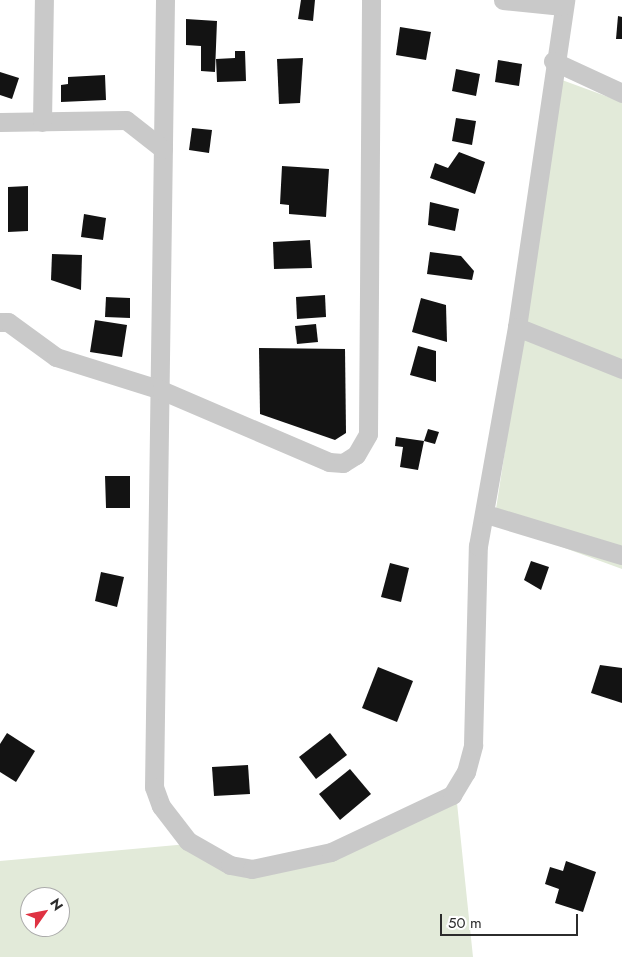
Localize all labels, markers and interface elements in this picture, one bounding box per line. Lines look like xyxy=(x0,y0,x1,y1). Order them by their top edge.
north arrow xyxy=(20,887,70,937)
text: N xyxy=(45,894,68,914)
scale bar xyxy=(442,904,580,936)
text: 50 m xyxy=(448,912,482,934)

